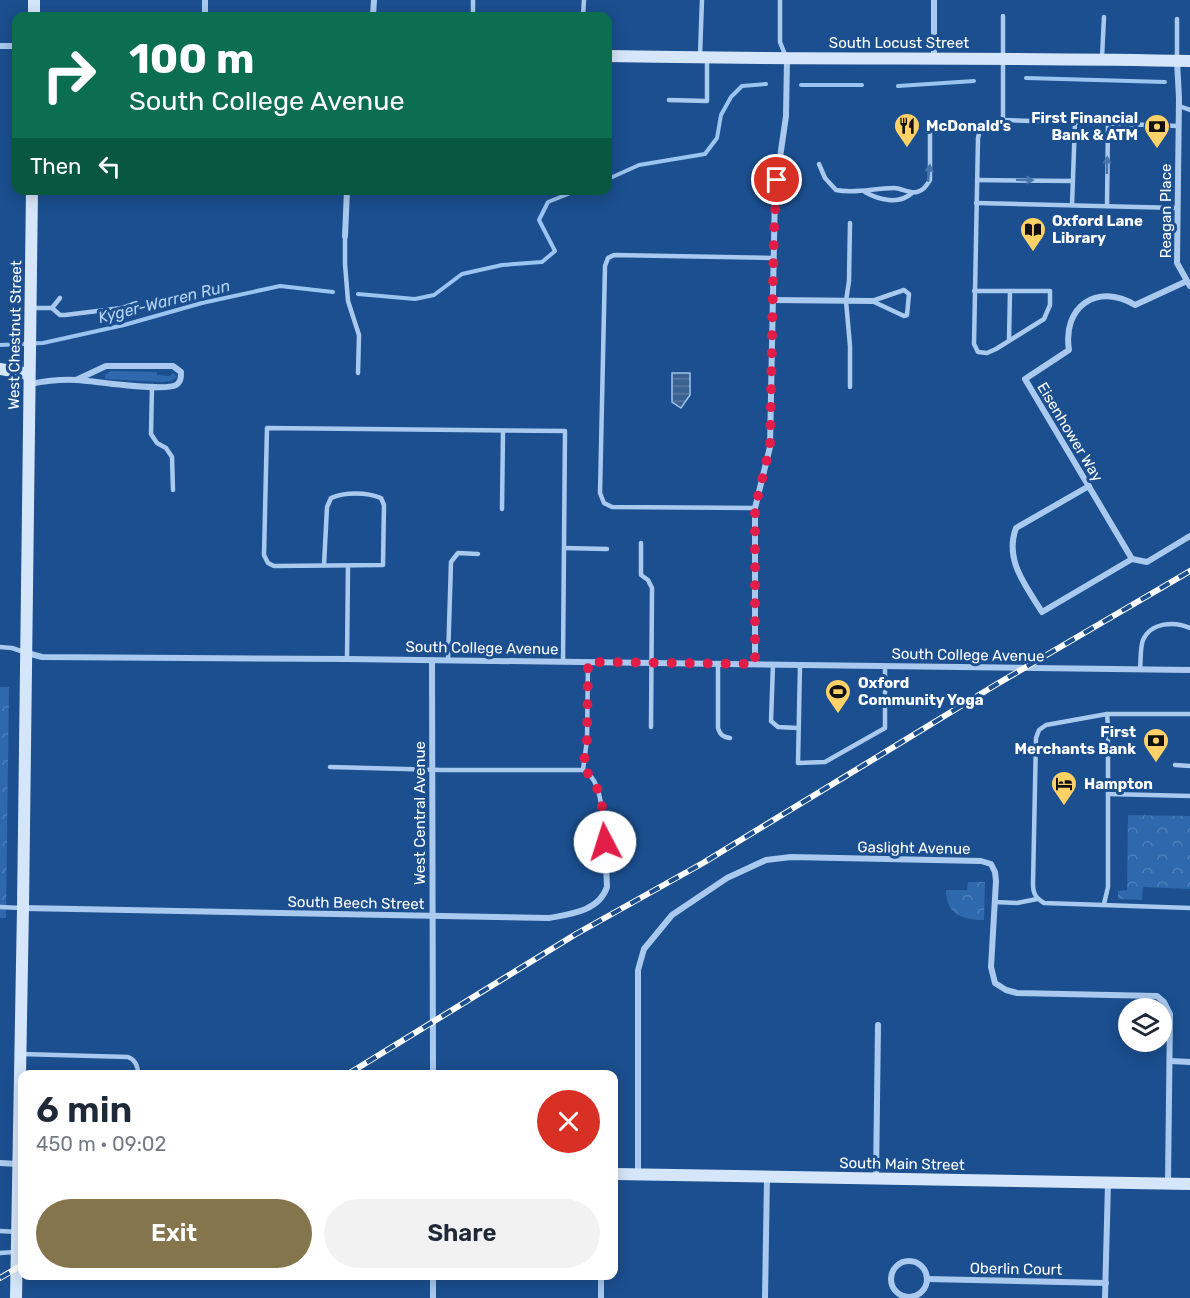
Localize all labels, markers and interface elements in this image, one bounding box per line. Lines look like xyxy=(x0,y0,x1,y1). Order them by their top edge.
text: 100 m xyxy=(129,34,254,84)
street label: South Locust Street xyxy=(829,34,969,52)
icon: right xyxy=(30,36,108,114)
text: South College Avenue xyxy=(129,85,405,117)
place label: First Financial Bank & ATM xyxy=(1031,109,1138,144)
restaurant icon: McDonald's xyxy=(892,111,922,149)
bank icon: First Financial Bank & ATM xyxy=(1142,112,1172,150)
place label: McDonald's xyxy=(926,117,1011,135)
icon: left xyxy=(93,150,126,183)
text: Then xyxy=(30,153,81,180)
pin xyxy=(751,154,802,205)
one-way arrow xyxy=(1102,155,1112,174)
icon: arrive xyxy=(760,163,793,196)
one-way arrow xyxy=(924,163,934,182)
street label: Reagan Place xyxy=(1157,164,1175,258)
one-way arrow xyxy=(1015,175,1034,185)
place label: Oxford Lane Library xyxy=(1052,212,1143,247)
library icon: Oxford Lane Library xyxy=(1018,215,1048,253)
street label: West Chestnut Street xyxy=(5,260,25,410)
water label: Kyger-Warren Run xyxy=(96,276,232,327)
street label: Eisenhower Way xyxy=(1033,379,1107,485)
street label: South College Avenue xyxy=(405,638,559,658)
street label: South College Avenue xyxy=(891,645,1045,665)
place label: Oxford Community Yoga xyxy=(858,674,984,709)
sports icon: Oxford Community Yoga xyxy=(823,677,853,715)
place label: First Merchants Bank xyxy=(1015,723,1136,758)
bank icon: First Merchants Bank xyxy=(1141,726,1171,764)
street label: West Central Avenue xyxy=(411,741,429,885)
hotel icon: Hampton xyxy=(1049,769,1079,807)
place label: Hampton xyxy=(1084,775,1153,793)
position arrow xyxy=(573,810,637,874)
street label: Gaslight Avenue xyxy=(857,838,971,858)
street label: South Beech Street xyxy=(287,893,425,913)
map controls xyxy=(1118,998,1172,1052)
button: layers xyxy=(1118,998,1172,1052)
text: 6 min xyxy=(36,1088,132,1131)
button: close xyxy=(537,1090,600,1153)
text: 450 m · 09:02 xyxy=(36,1132,166,1156)
street label: South Main Street xyxy=(839,1154,965,1174)
button: Exit xyxy=(36,1199,312,1268)
button: Share xyxy=(324,1199,600,1268)
street label: Oberlin Court xyxy=(970,1259,1062,1279)

